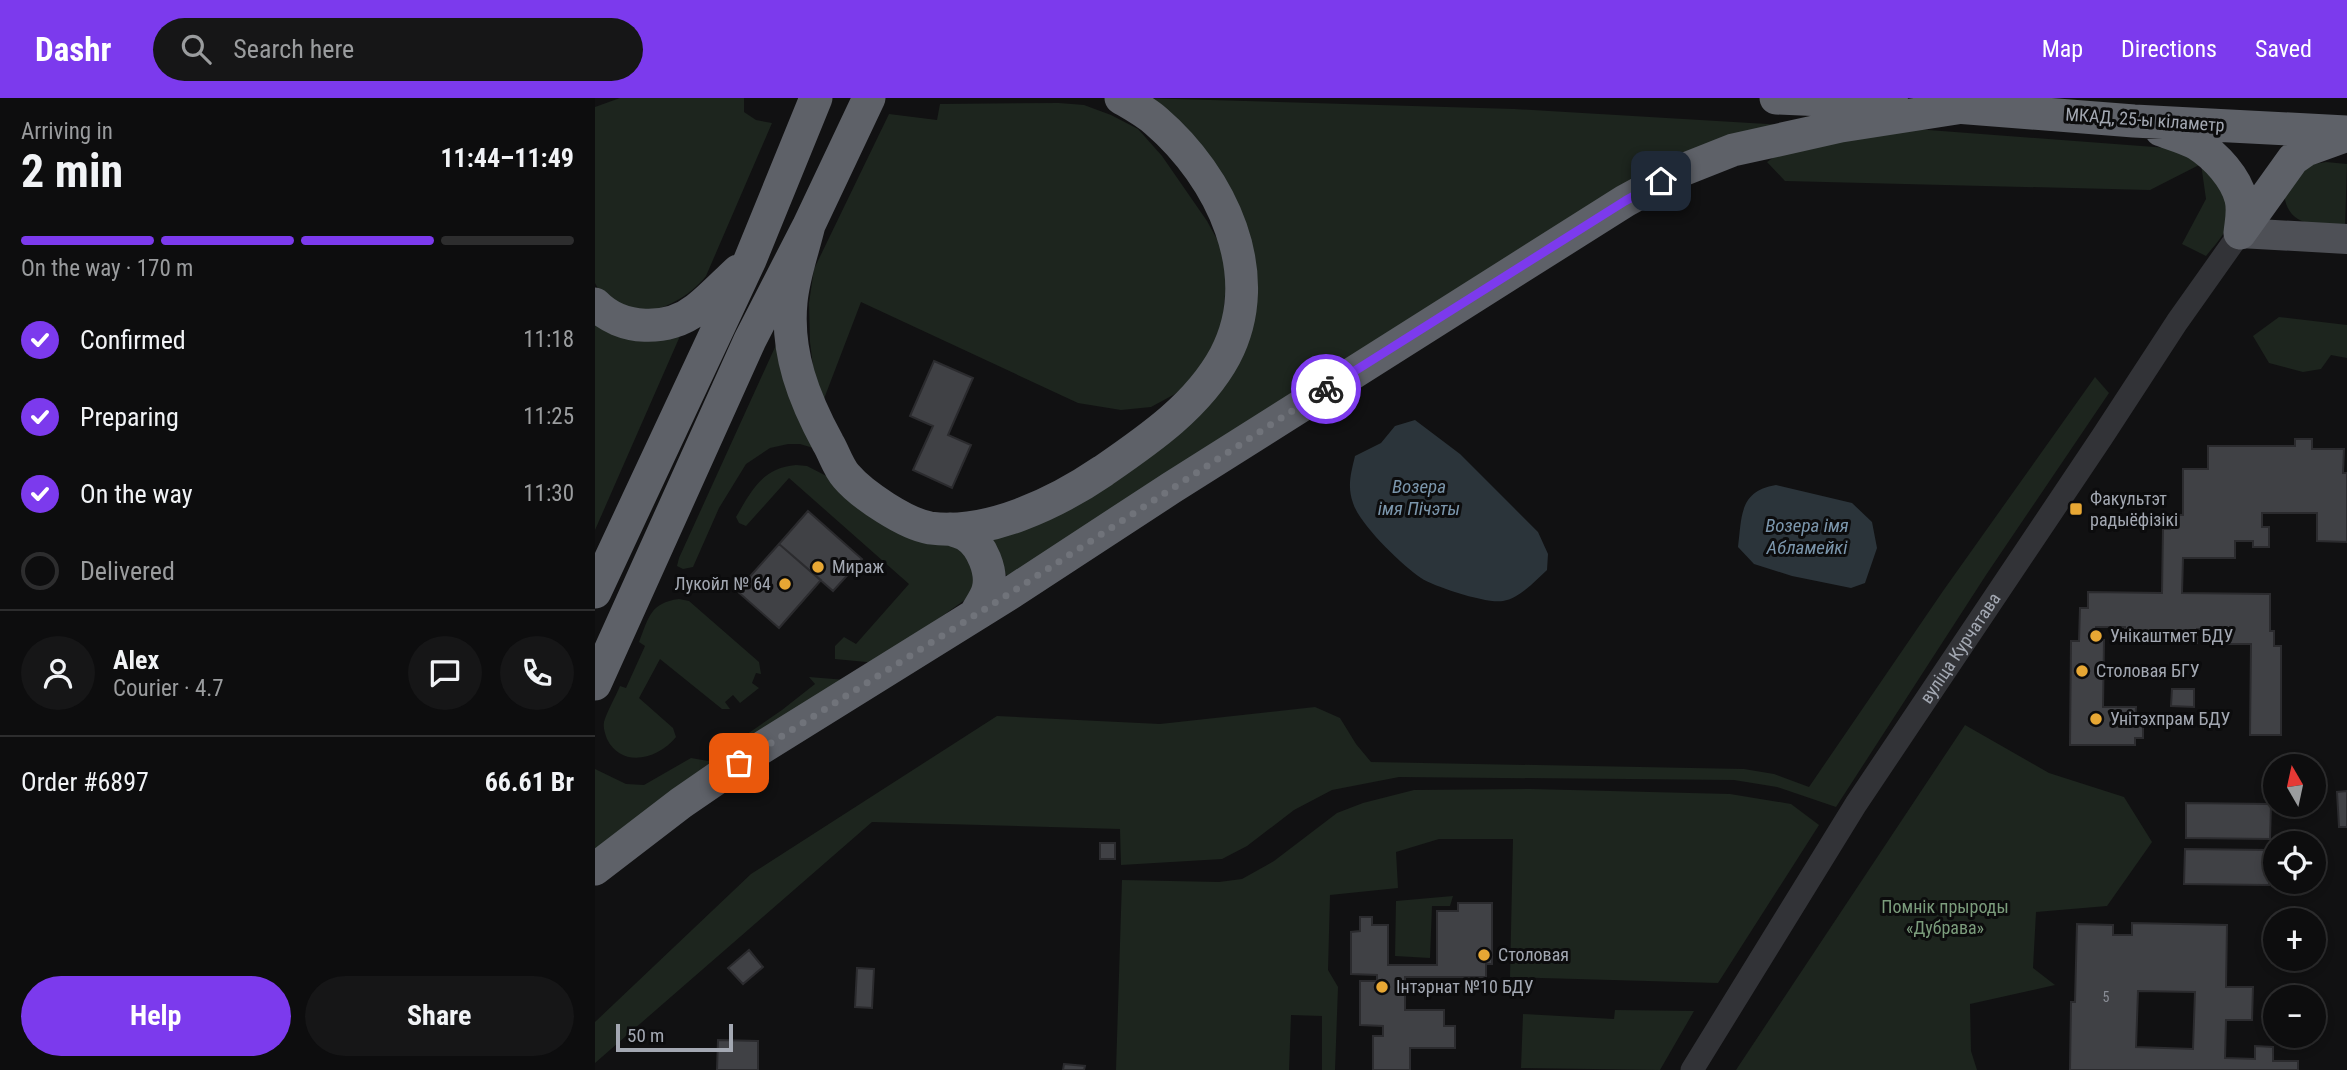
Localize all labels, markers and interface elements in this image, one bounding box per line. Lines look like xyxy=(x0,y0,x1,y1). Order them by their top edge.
search box xyxy=(153,18,643,81)
text: Dashr xyxy=(35,30,111,69)
icon: search xyxy=(177,30,215,68)
text: Search here xyxy=(233,34,354,64)
text: Map xyxy=(2042,35,2083,63)
text: Directions xyxy=(2121,35,2217,63)
text: Saved xyxy=(2255,35,2312,63)
street label: МКАД, 25-ы кіламетр xyxy=(2065,103,2225,136)
text: Arriving in xyxy=(21,118,113,145)
text: 11:44–11:49 xyxy=(440,143,574,173)
text: 2 min xyxy=(21,144,123,198)
pin xyxy=(1631,151,1691,211)
icon: home xyxy=(1642,162,1680,200)
text: On the way · 170 m xyxy=(21,255,193,282)
icon: check xyxy=(21,321,59,359)
text: Confirmed xyxy=(80,325,186,355)
text: 11:18 xyxy=(523,326,574,353)
courier xyxy=(1291,354,1361,424)
icon: bike xyxy=(1307,370,1345,408)
icon: check xyxy=(21,398,59,436)
text: Preparing xyxy=(80,402,179,432)
text: 11:25 xyxy=(523,403,574,430)
icon: check xyxy=(21,475,59,513)
water label: Возера імя Пічэты xyxy=(1378,475,1460,520)
text: On the way xyxy=(80,479,193,509)
text: 11:30 xyxy=(523,480,574,507)
place label: Факультэт радыёфізікі xyxy=(2090,488,2178,530)
marker: Факультэт радыёфізікі xyxy=(2068,501,2084,517)
water label: Возера імя Абламейкі xyxy=(1765,514,1849,559)
text: Delivered xyxy=(80,556,175,586)
place label: Мираж xyxy=(832,556,884,577)
marker: Мираж xyxy=(810,559,826,575)
place label: Лукойл № 64 xyxy=(675,573,771,594)
marker: Лукойл № 64 xyxy=(777,576,793,592)
street label: вуліца Курчатава xyxy=(1915,589,2005,707)
place label: Унікаштмет БДУ xyxy=(2110,625,2233,646)
marker: Унікаштмет БДУ xyxy=(2088,628,2104,644)
button: person xyxy=(21,636,95,710)
button: chat xyxy=(408,636,482,710)
button: phone xyxy=(500,636,574,710)
text: Alex xyxy=(113,645,159,675)
place label: Столовая БГУ xyxy=(2096,660,2200,681)
marker: Столовая БГУ xyxy=(2074,663,2090,679)
text: Courier · 4.7 xyxy=(113,675,224,702)
place label: Унітэхпрам БДУ xyxy=(2110,708,2230,729)
marker: Унітэхпрам БДУ xyxy=(2088,711,2104,727)
pin xyxy=(709,733,769,793)
icon: bag xyxy=(720,744,758,782)
north arrow xyxy=(2263,754,2326,817)
map controls xyxy=(2263,754,2326,1048)
text: Order #6897 xyxy=(21,767,149,797)
text: 66.61 Br xyxy=(485,767,574,797)
button: locate xyxy=(2263,831,2326,894)
park label: Помнік прыроды «Дубрава» xyxy=(1881,896,2009,938)
button: + xyxy=(2263,908,2326,971)
place label: Столовая xyxy=(1498,944,1569,965)
marker: Столовая xyxy=(1476,947,1492,963)
button: Help xyxy=(21,976,291,1056)
button: Share xyxy=(305,976,574,1056)
place label: Інтэрнат №10 БДУ xyxy=(1396,976,1534,997)
marker: Інтэрнат №10 БДУ xyxy=(1374,979,1390,995)
button: − xyxy=(2263,985,2326,1048)
house number: 5 xyxy=(2103,989,2110,1005)
scale bar xyxy=(616,1021,733,1053)
text: 50 m xyxy=(627,1024,664,1047)

